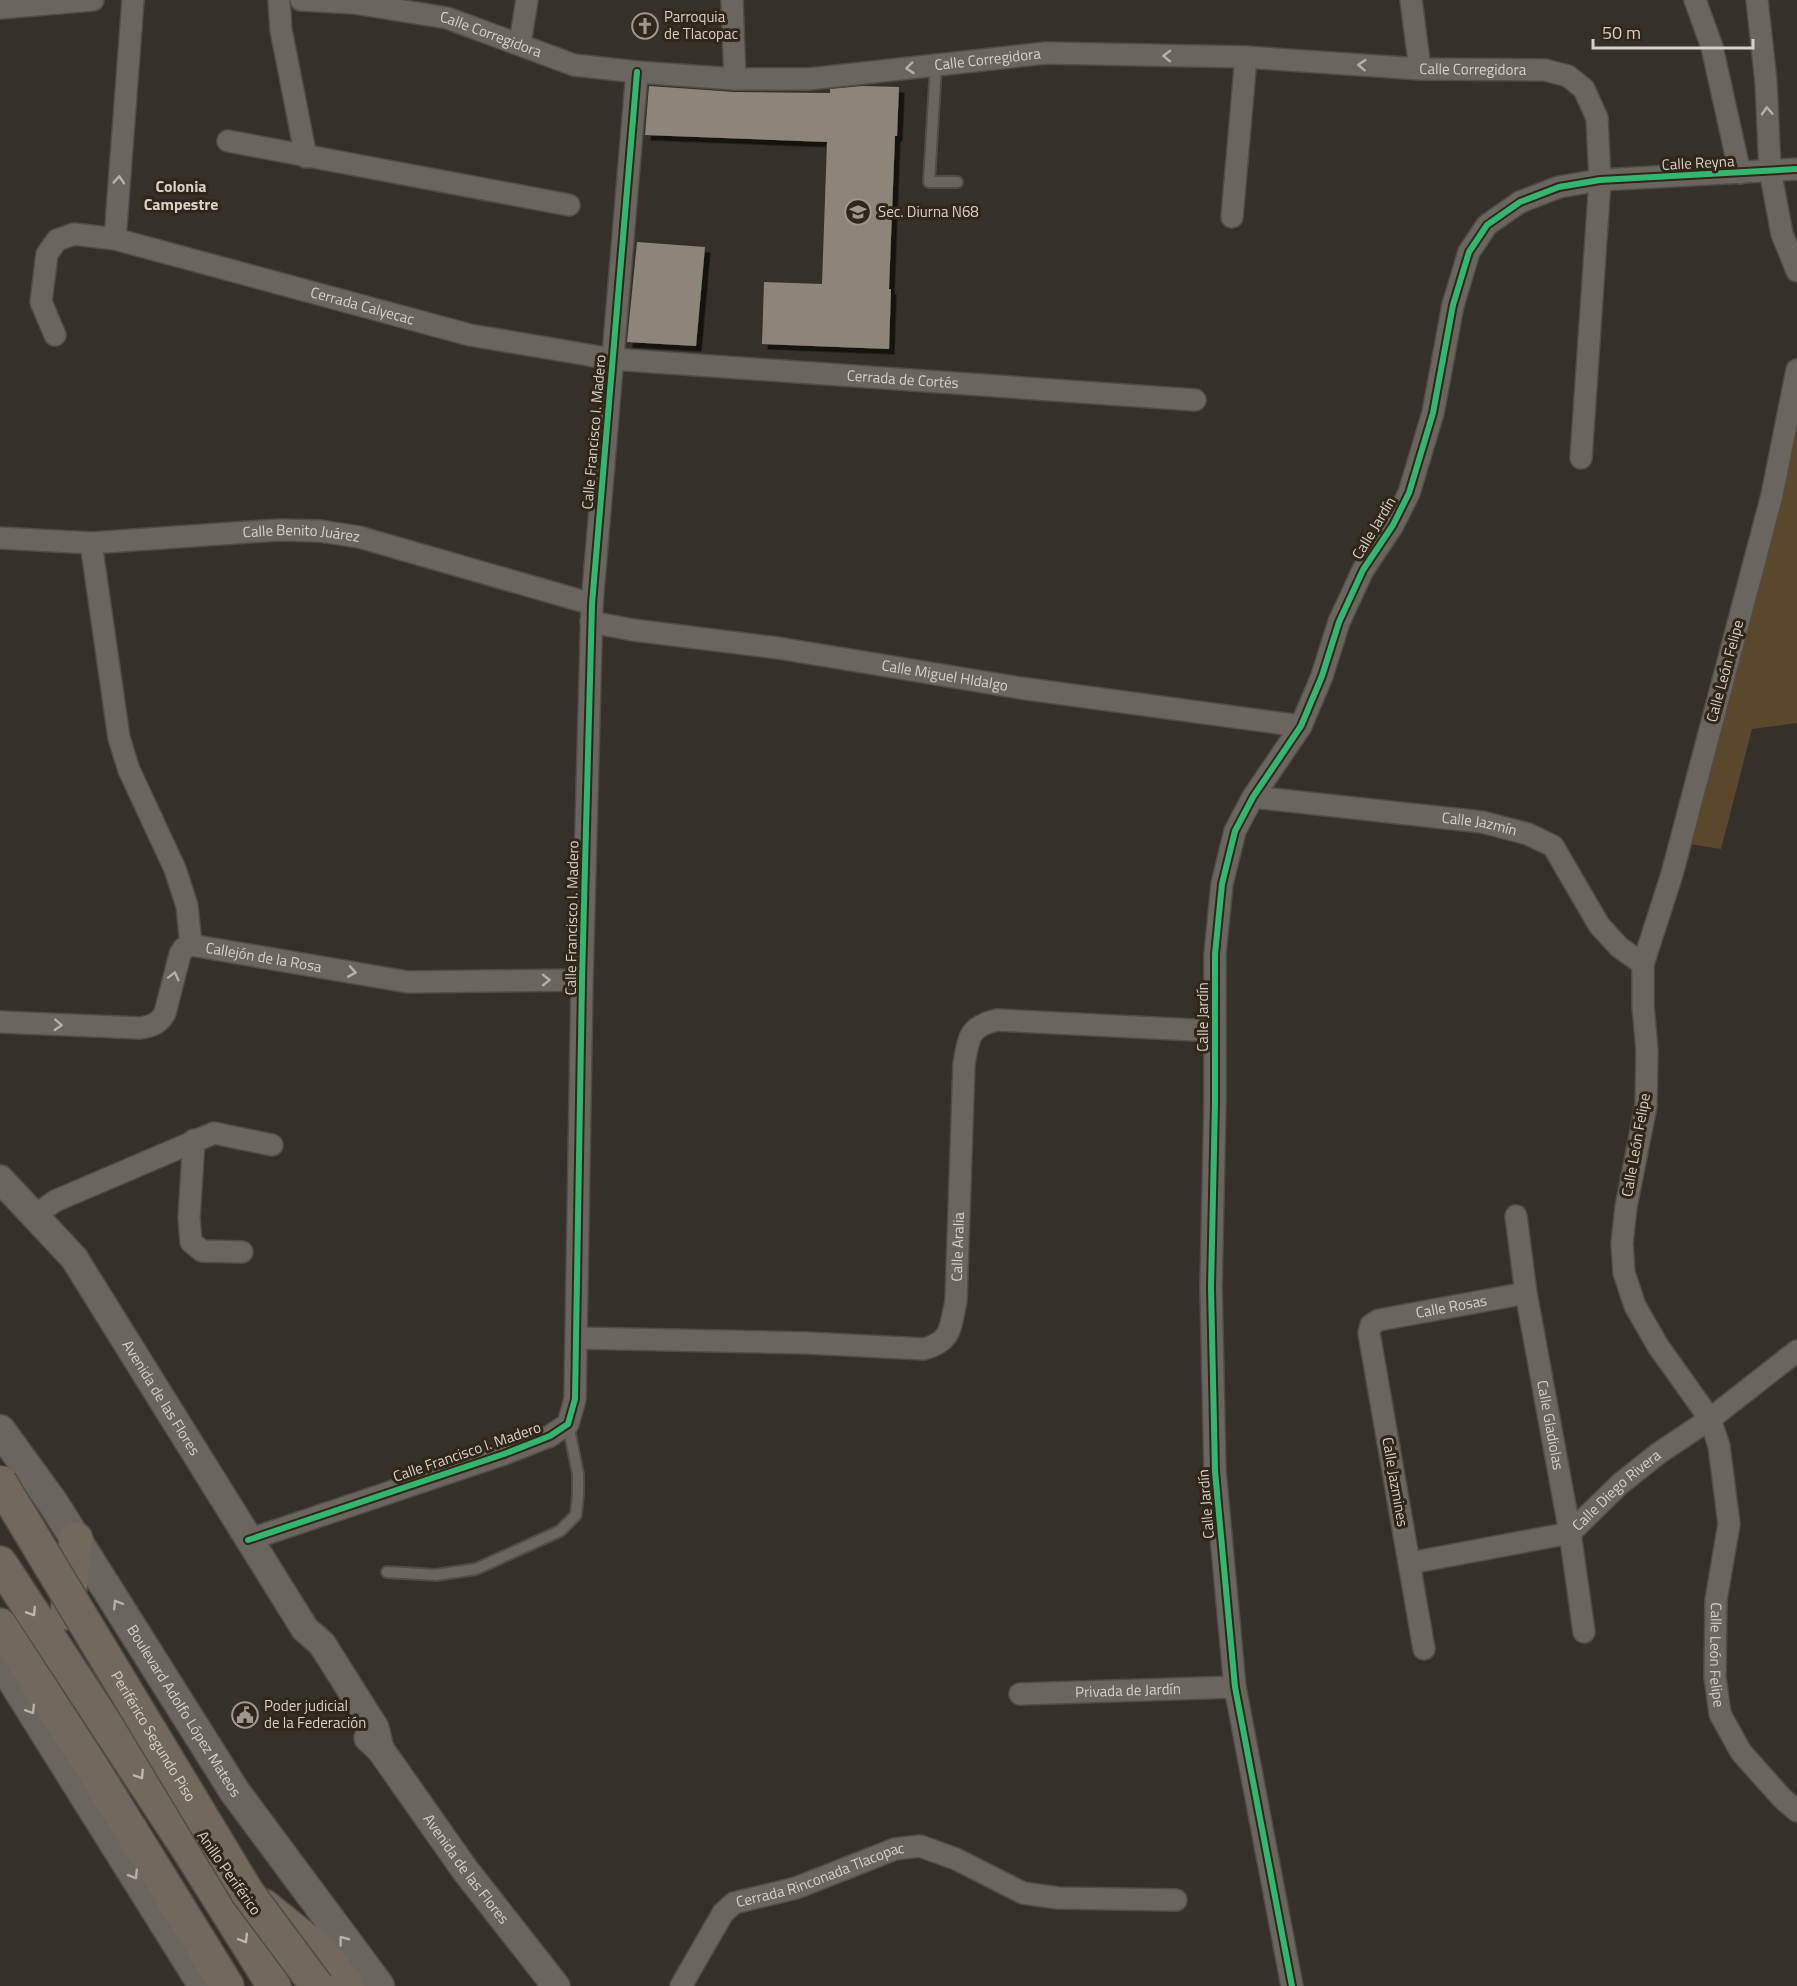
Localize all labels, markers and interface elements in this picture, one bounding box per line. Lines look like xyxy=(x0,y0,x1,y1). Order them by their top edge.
street label: Calle Corregidora xyxy=(439,5,546,63)
place label: Parroquia de Tlacopac xyxy=(664,5,738,45)
church icon: Parroquia de Tlacopac xyxy=(630,11,660,41)
scale bar xyxy=(1593,12,1754,50)
text: 50 m xyxy=(1602,19,1641,46)
street label: Calle Corregidora xyxy=(933,42,1042,76)
one-way arrow xyxy=(1162,49,1171,62)
street label: Calle Corregidora xyxy=(1419,57,1527,81)
one-way arrow xyxy=(1357,59,1366,72)
one-way arrow xyxy=(905,61,914,74)
one-way arrow xyxy=(1761,107,1774,116)
street label: Calle Reyna xyxy=(1661,149,1735,176)
district label: Colonia Campestre xyxy=(144,174,218,216)
one-way arrow xyxy=(112,176,125,185)
school or university icon: Sec. Diurna N68 xyxy=(843,197,873,227)
place label: Sec. Diurna N68 xyxy=(878,200,979,223)
street label: Cerrada Calyecac xyxy=(308,280,417,330)
street label: Calle Francisco I. Madero xyxy=(575,354,612,510)
street label: Cerrada de Cortés xyxy=(846,364,960,394)
street label: Calle Jardín xyxy=(1346,492,1401,563)
street label: Calle Benito Juárez xyxy=(242,518,362,548)
street label: Calle León Felipe xyxy=(1700,617,1749,724)
street label: Calle Miguel HIdalgo xyxy=(880,653,1010,697)
street label: Calle Jazmín xyxy=(1441,806,1520,842)
street label: Calle Francisco I. Madero xyxy=(559,840,584,996)
street label: Callejón de la Rosa xyxy=(204,936,324,978)
one-way arrow xyxy=(348,966,357,978)
one-way arrow xyxy=(167,971,180,981)
one-way arrow xyxy=(542,974,551,986)
street label: Calle Jardín xyxy=(1191,982,1214,1052)
one-way arrow xyxy=(54,1018,63,1031)
street label: Calle León Felipe xyxy=(1615,1091,1656,1199)
street label: Calle Aralia xyxy=(945,1211,970,1282)
street label: Calle Rosas xyxy=(1414,1288,1489,1324)
street label: Avenida de las Flores xyxy=(117,1335,206,1460)
street label: Calle Gladiolas xyxy=(1531,1378,1570,1472)
street label: Calle Francisco I. Madero xyxy=(390,1415,544,1488)
street label: Calle Jazmines xyxy=(1376,1435,1415,1529)
street label: Calle Diego Rivera xyxy=(1566,1443,1666,1536)
street label: Calle Jardín xyxy=(1191,1468,1220,1540)
one-way arrow xyxy=(112,1600,124,1610)
street label: Calle León Felipe xyxy=(1704,1602,1731,1708)
one-way arrow xyxy=(25,1605,36,1616)
street label: Boulevard Adolfo López Mateos xyxy=(121,1620,247,1802)
street label: Periférico Segundo Piso xyxy=(105,1666,202,1806)
street label: Privada de Jardín xyxy=(1075,1677,1181,1703)
place label: Poder judicial de la Federación xyxy=(264,1694,366,1734)
public building icon: Poder judicial de la Federación xyxy=(230,1700,260,1730)
one-way arrow xyxy=(24,1703,35,1714)
one-way arrow xyxy=(132,1769,144,1779)
street label: Avenida de las Flores xyxy=(418,1809,515,1929)
street label: Anillo Periférico xyxy=(192,1826,267,1920)
street label: Cerrada Rinconada Tlacopac xyxy=(734,1836,905,1913)
one-way arrow xyxy=(127,1869,139,1879)
one-way arrow xyxy=(237,1933,249,1943)
one-way arrow xyxy=(339,1935,350,1946)

